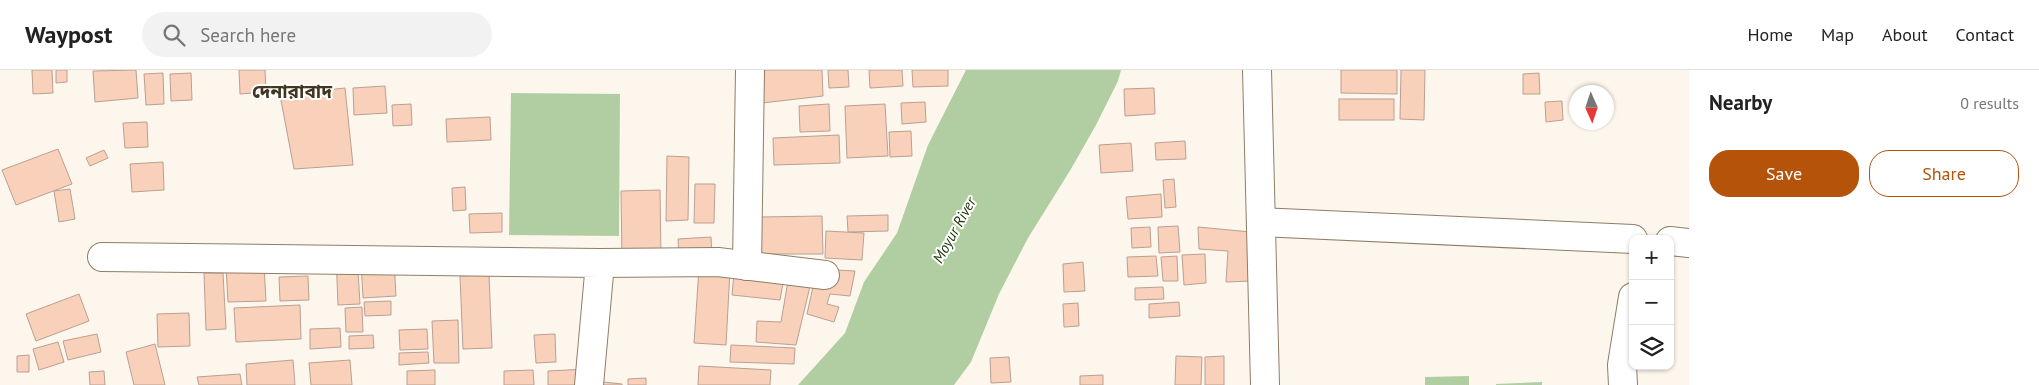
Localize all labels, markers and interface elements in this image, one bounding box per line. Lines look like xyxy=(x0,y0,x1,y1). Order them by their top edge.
search box xyxy=(142,12,492,57)
text: Waypost xyxy=(25,19,112,50)
icon: search xyxy=(160,21,188,49)
text: Search here xyxy=(200,23,296,47)
text: Home xyxy=(1747,23,1793,46)
text: Map xyxy=(1821,23,1854,46)
text: About xyxy=(1882,23,1928,46)
text: Contact xyxy=(1956,23,2014,46)
district label: দেনারাবাদ xyxy=(252,79,332,103)
north arrow xyxy=(1569,85,1614,130)
text: Nearby xyxy=(1709,89,1772,116)
text: 0 results xyxy=(1960,93,2019,113)
button: Save xyxy=(1709,150,1859,197)
button: Share xyxy=(1869,150,2019,197)
water label: Moyur River xyxy=(928,193,980,266)
map controls xyxy=(1629,235,1674,370)
button: + xyxy=(1629,235,1674,280)
button: − xyxy=(1629,280,1674,325)
button: layers xyxy=(1629,325,1674,370)

